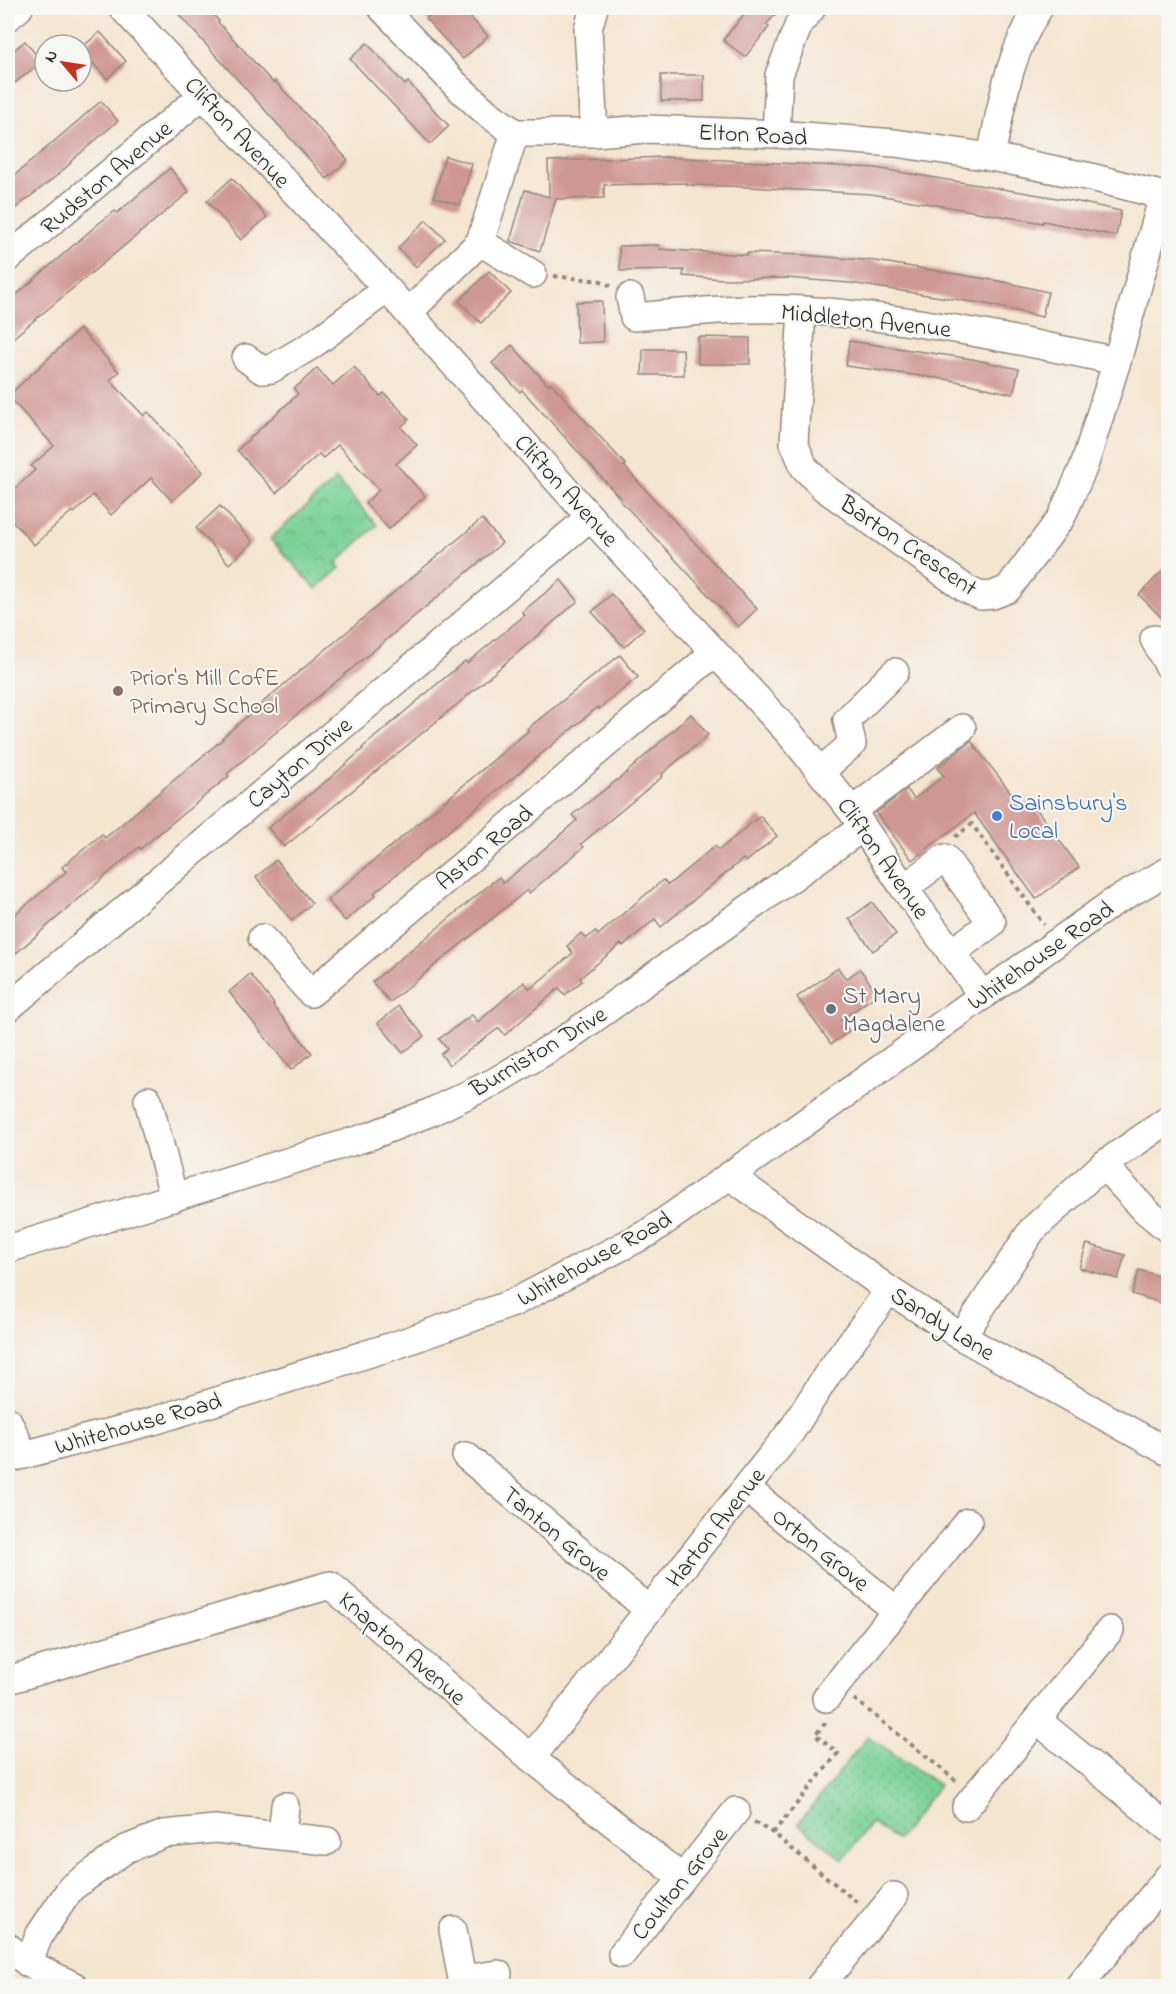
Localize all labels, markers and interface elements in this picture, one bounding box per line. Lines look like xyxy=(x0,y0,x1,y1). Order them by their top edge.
north arrow xyxy=(33,33,93,93)
text: N xyxy=(39,46,65,67)
street label: Clifton Avenue xyxy=(175,70,298,198)
street label: Rudston Avenue xyxy=(34,113,181,245)
street label: Elton Road xyxy=(697,116,809,157)
street label: Middleton Avenue xyxy=(779,296,953,349)
street label: Clifton Avenue xyxy=(505,427,626,556)
street label: Barton Crescent xyxy=(831,487,984,606)
place label: Prior's Mill CofE Primary School xyxy=(130,662,279,726)
marker: Prior's Mill CofE Primary School xyxy=(111,684,125,698)
street label: Cayton Drive xyxy=(240,709,362,819)
place label: Sainsbury's Local xyxy=(1009,787,1128,850)
street label: Clifton Avenue xyxy=(827,791,937,928)
street label: Aston Road xyxy=(429,797,542,900)
marker: Sainsbury's Local xyxy=(990,809,1004,823)
street label: Whitehouse Road xyxy=(961,893,1122,1021)
place label: St Mary Magdalene xyxy=(843,980,945,1043)
street label: Burniston Drive xyxy=(463,998,615,1108)
marker: St Mary Magdalene xyxy=(824,1002,838,1016)
street label: Whitehouse Road xyxy=(512,1203,679,1317)
street label: Sandy Lane xyxy=(882,1279,1001,1372)
street label: Whitehouse Road xyxy=(51,1385,227,1466)
street label: Harton Avenue xyxy=(659,1461,775,1596)
street label: Tanton Grove xyxy=(493,1479,618,1591)
street label: Orton Grove xyxy=(763,1500,876,1602)
street label: Knapton Avenue xyxy=(330,1584,473,1716)
street label: Coulton Grove xyxy=(624,1820,738,1949)

